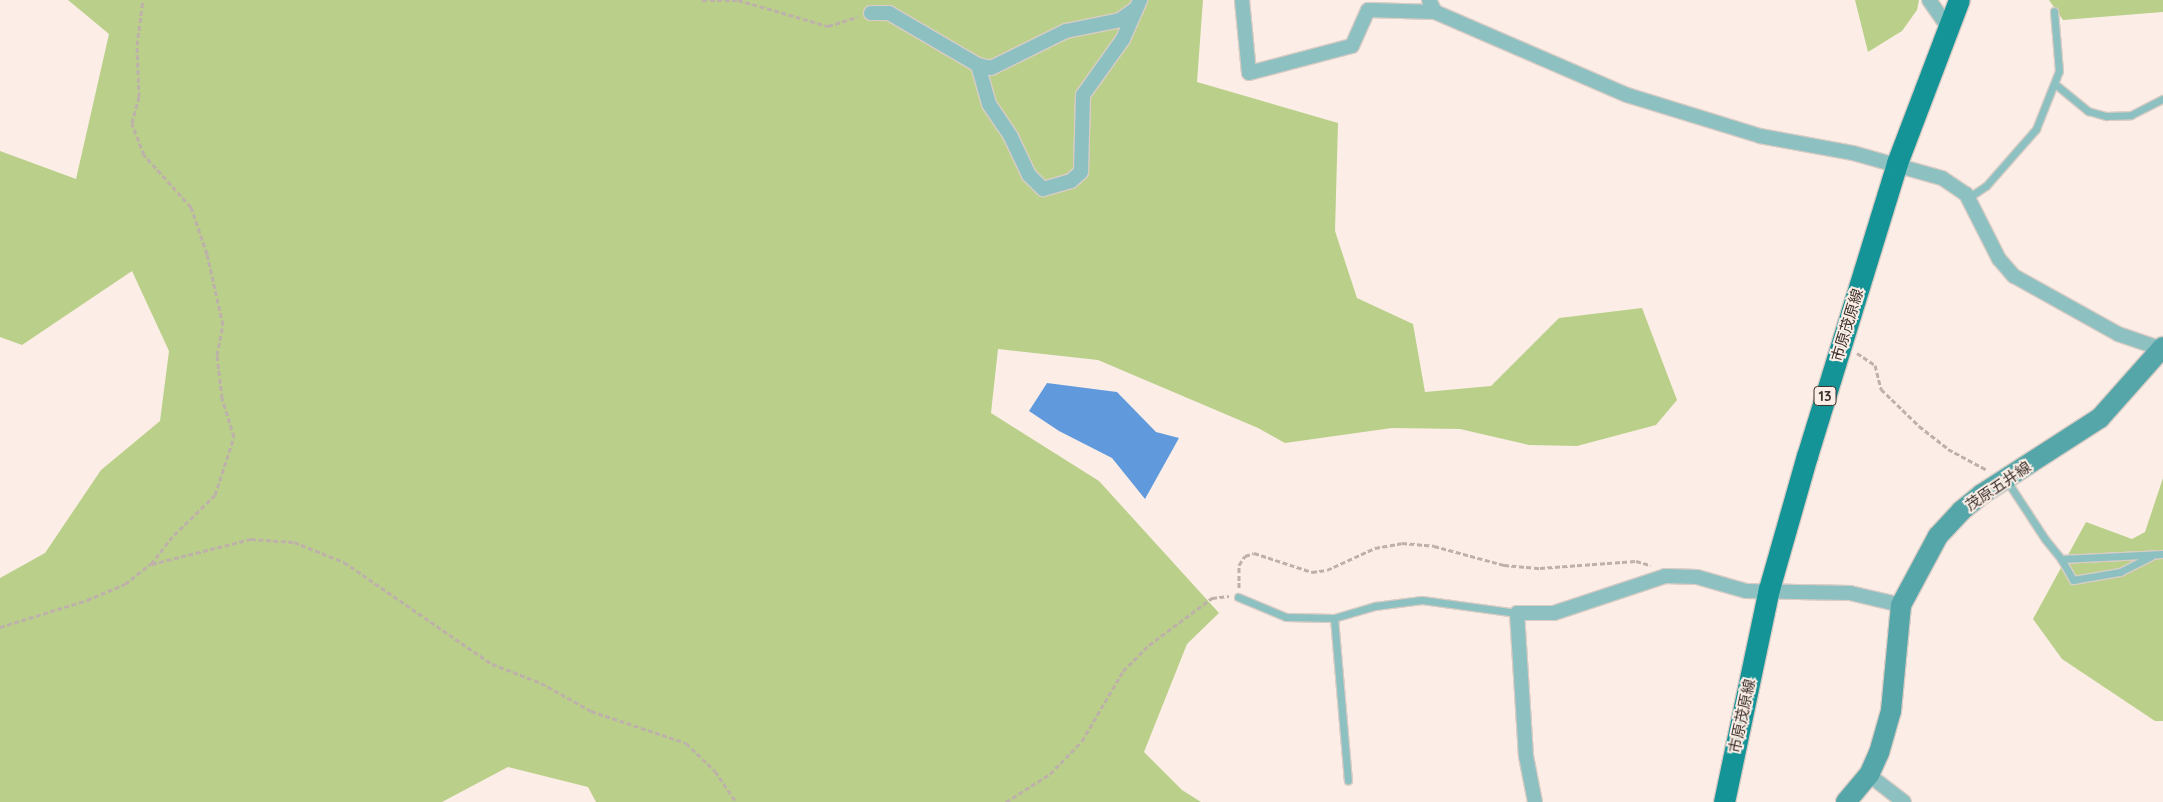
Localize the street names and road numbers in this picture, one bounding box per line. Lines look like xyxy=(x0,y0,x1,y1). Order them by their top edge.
street label: 市原茂原線 xyxy=(1827,287,1867,363)
road number: 13 xyxy=(1812,384,1838,408)
street label: 茂原五井線 xyxy=(1962,458,2034,514)
street label: 市原茂原線 xyxy=(1725,677,1759,755)

